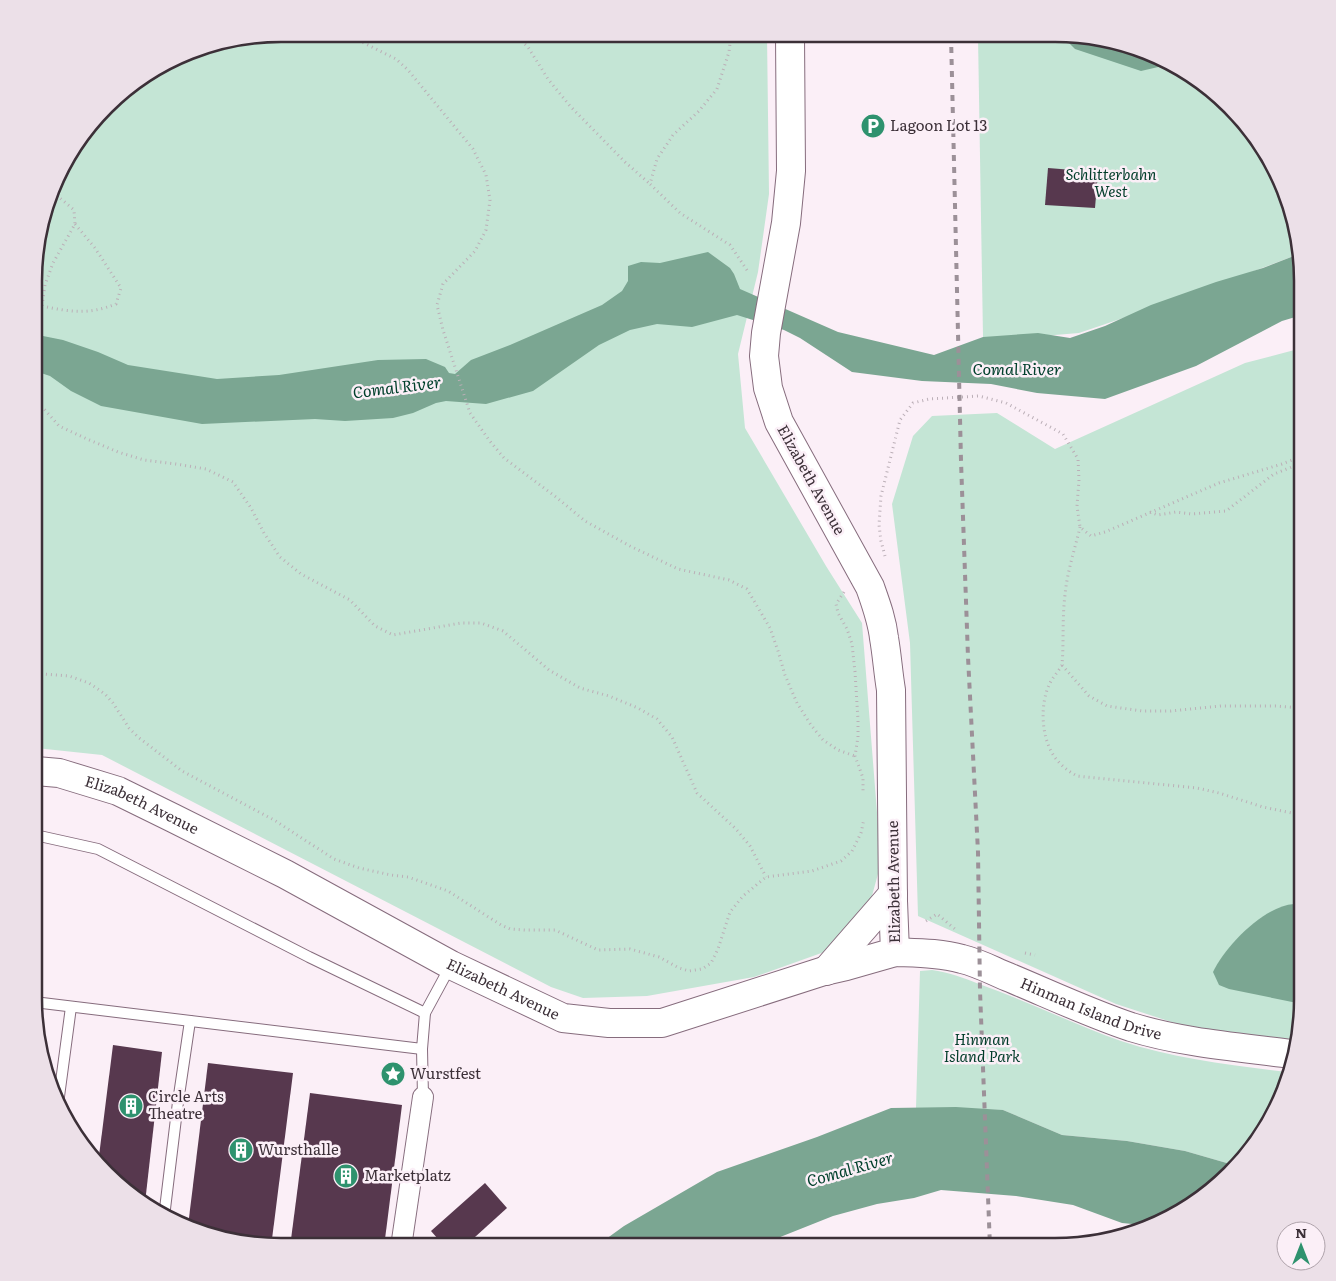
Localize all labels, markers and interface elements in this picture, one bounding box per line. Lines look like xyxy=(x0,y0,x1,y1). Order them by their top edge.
parking icon: Lagoon Lot 13 xyxy=(860,113,886,139)
place label: Lagoon Lot 13 xyxy=(890,113,988,136)
park label: Schlitterbahn West xyxy=(1065,162,1157,202)
water label: Comal River xyxy=(972,356,1062,380)
water label: Comal River xyxy=(351,369,443,403)
street label: Elizabeth Avenue xyxy=(772,420,852,539)
street label: Elizabeth Avenue xyxy=(82,769,203,839)
street label: Elizabeth Avenue xyxy=(880,820,905,944)
street label: Elizabeth Avenue xyxy=(443,952,564,1025)
street label: Hinman Island Drive xyxy=(1017,970,1164,1045)
park label: Hinman Island Park xyxy=(944,1027,1021,1067)
place icon: Wurstfest xyxy=(380,1061,406,1087)
place label: Wurstfest xyxy=(410,1061,481,1084)
place label: Circle Arts Theatre xyxy=(148,1084,224,1124)
building icon: Circle Arts Theatre xyxy=(118,1093,144,1119)
building icon: Wursthalle xyxy=(228,1137,254,1163)
place label: Wursthalle xyxy=(258,1137,339,1160)
water label: Comal River xyxy=(804,1144,896,1192)
building icon: Marketplatz xyxy=(333,1163,359,1189)
place label: Marketplatz xyxy=(364,1163,451,1186)
north arrow xyxy=(1276,1221,1326,1271)
text: N xyxy=(1295,1222,1307,1242)

